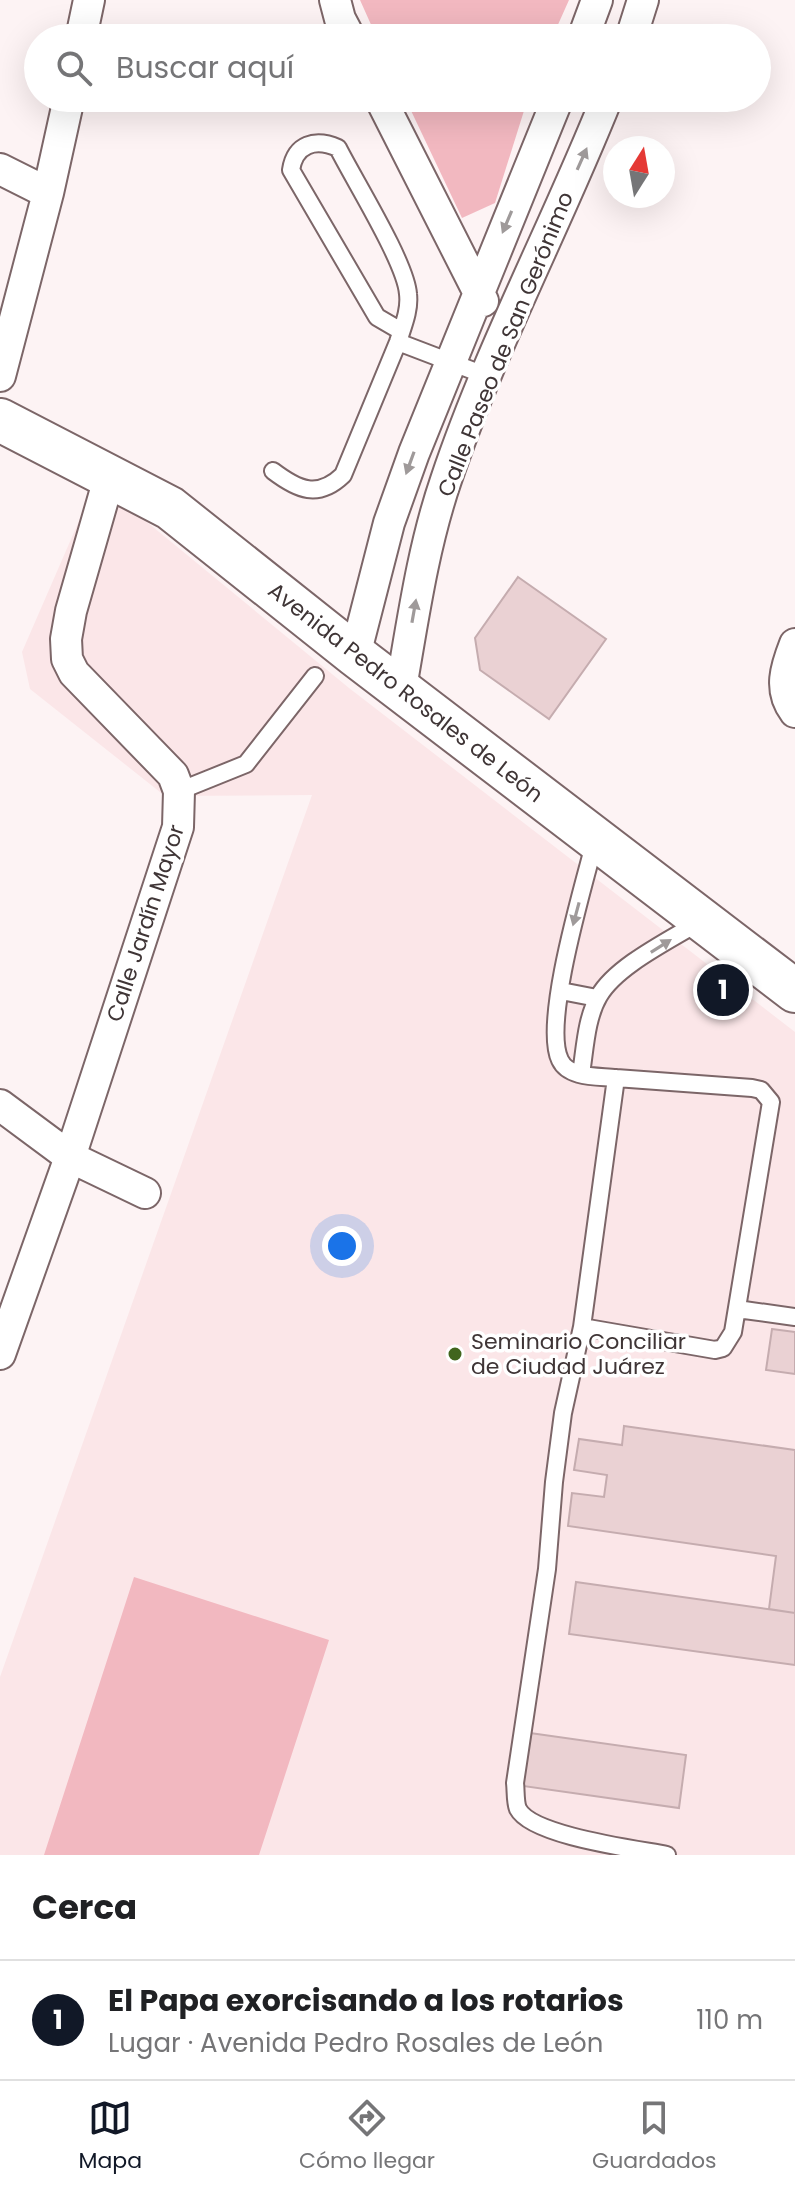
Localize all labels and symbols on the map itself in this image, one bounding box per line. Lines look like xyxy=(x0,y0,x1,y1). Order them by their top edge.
north arrow xyxy=(603,136,675,208)
one-way arrow xyxy=(575,147,589,171)
street label: Calle Paseo de San Gerónimo xyxy=(430,187,581,501)
one-way arrow xyxy=(500,210,513,234)
one-way arrow xyxy=(404,451,416,475)
street label: Avenida Pedro Rosales de León xyxy=(262,575,550,810)
one-way arrow xyxy=(409,599,421,624)
street label: Calle Jardín Mayor xyxy=(99,821,192,1026)
one-way arrow xyxy=(569,902,582,926)
one-way arrow xyxy=(651,938,672,953)
pin: 1 xyxy=(697,960,749,1020)
your location xyxy=(322,1226,362,1266)
place label: Seminario Conciliar de Ciudad Juárez xyxy=(471,1326,686,1382)
marker: Seminario Conciliar de Ciudad Juárez xyxy=(446,1345,464,1363)

